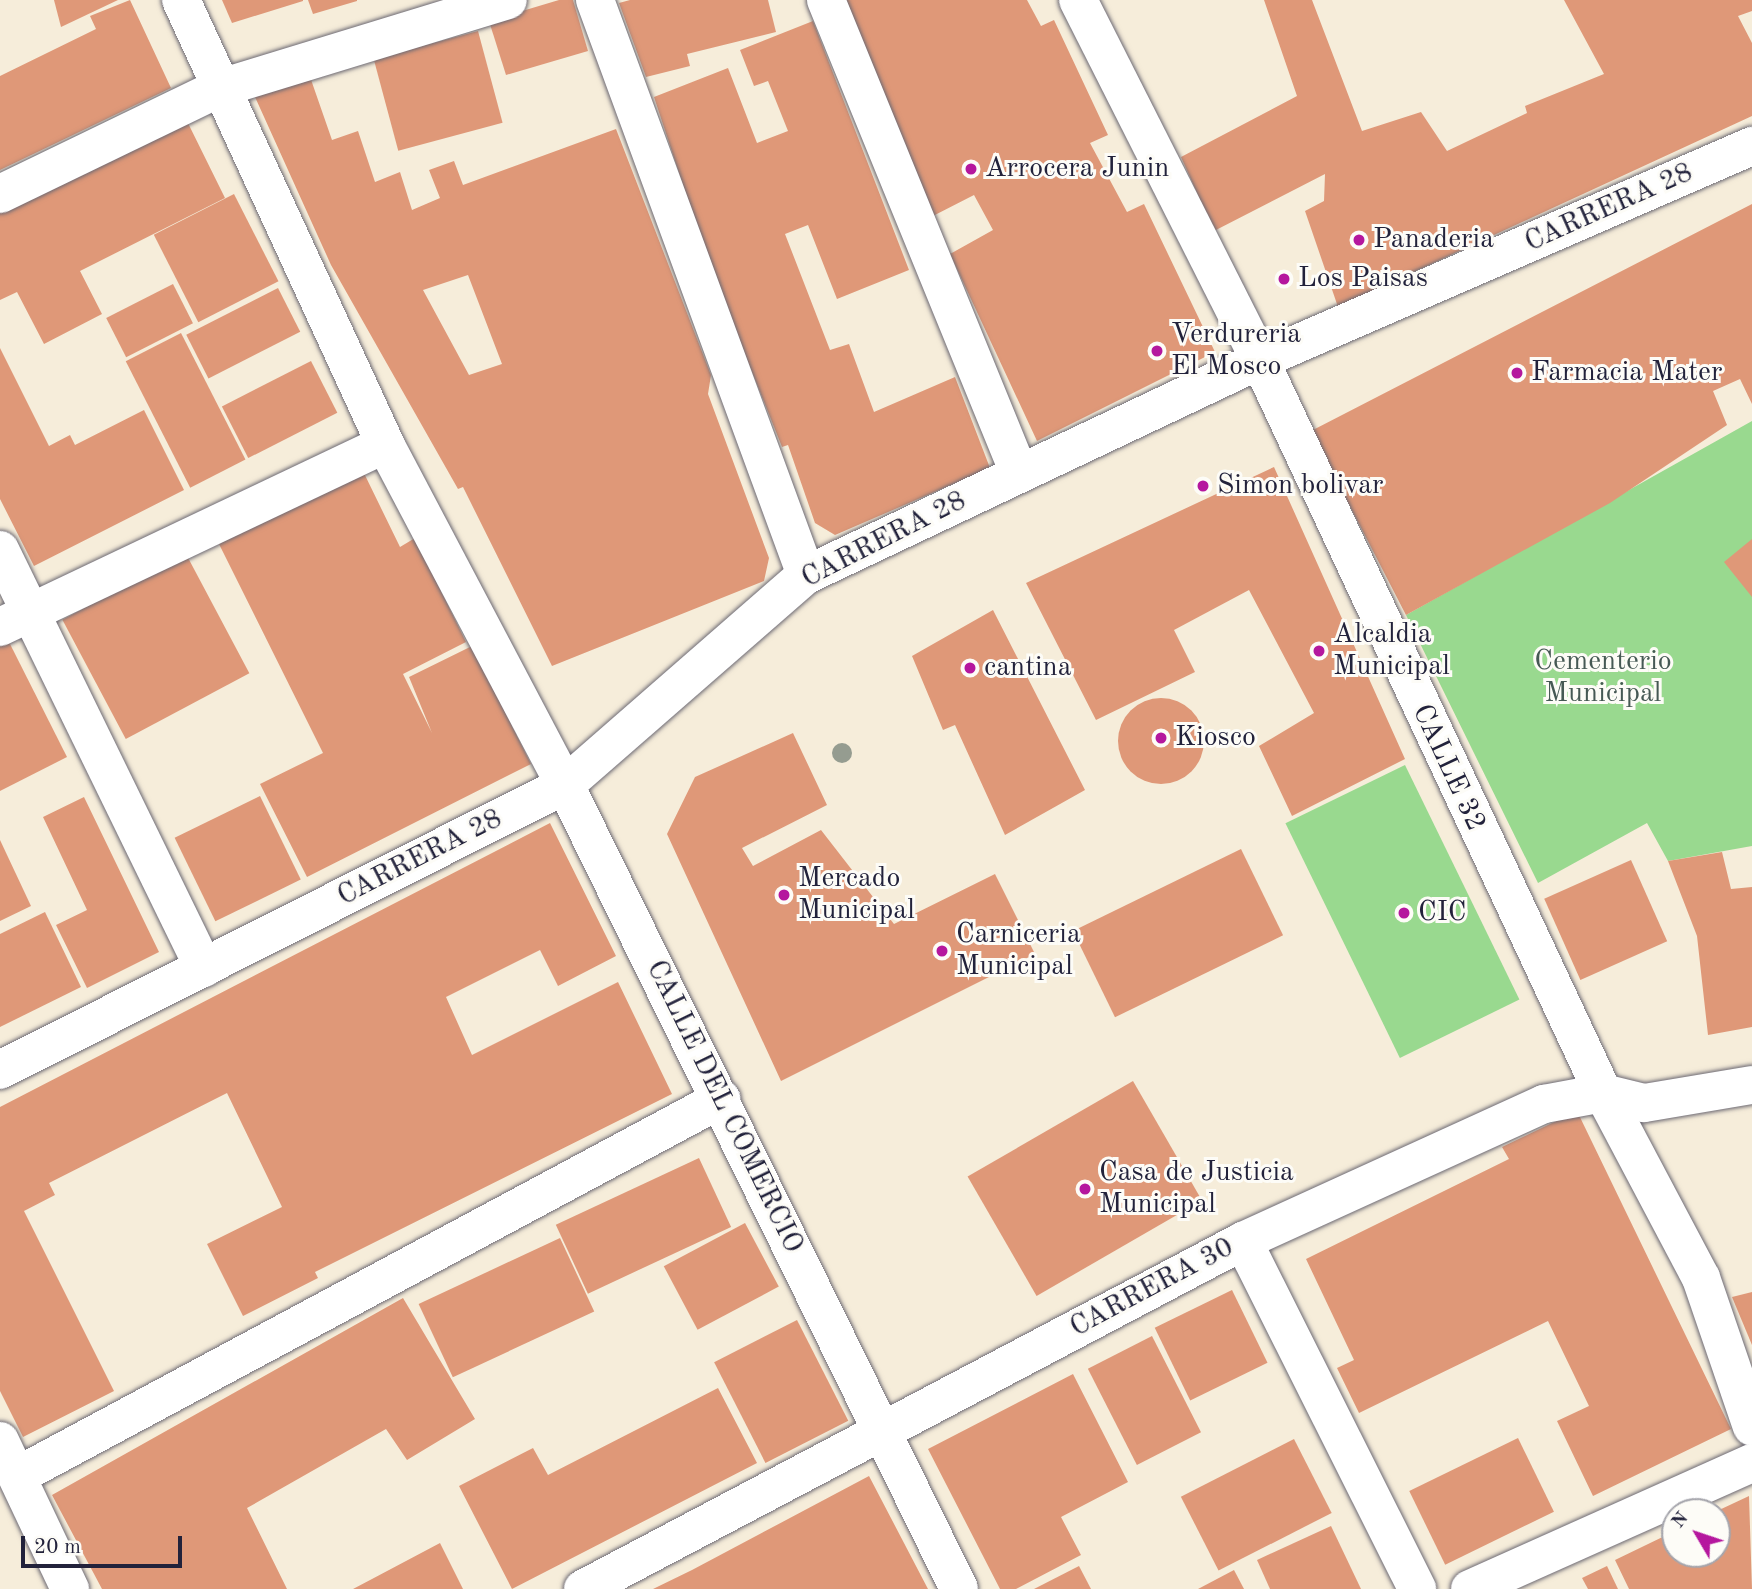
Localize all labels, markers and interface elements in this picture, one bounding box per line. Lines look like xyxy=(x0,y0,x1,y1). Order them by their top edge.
place label: Arrocera Junin xyxy=(985,152,1169,186)
street label: CARRERA 28 xyxy=(1520,156,1698,260)
marker: Arrocera Junin xyxy=(963,161,979,177)
place label: Panaderia xyxy=(1373,223,1494,257)
marker: Panaderia xyxy=(1351,232,1367,248)
place label: Los Paisas xyxy=(1298,262,1428,296)
marker: Los Paisas xyxy=(1276,271,1292,287)
place label: Verdureria El Mosco xyxy=(1171,318,1301,384)
marker: Verdureria El Mosco xyxy=(1149,343,1165,359)
place label: Farmacia Mater xyxy=(1531,356,1722,390)
marker: Farmacia Mater xyxy=(1509,365,1525,381)
place label: Simon bolivar xyxy=(1217,469,1384,503)
marker: Simon bolivar xyxy=(1195,478,1211,494)
street label: CARRERA 28 xyxy=(796,484,972,596)
place label: Alcaldia Municipal xyxy=(1333,618,1450,684)
marker: Alcaldia Municipal xyxy=(1311,643,1327,659)
park label: Cementerio Municipal xyxy=(1534,645,1672,711)
place label: cantina xyxy=(984,651,1071,685)
marker: cantina xyxy=(962,660,978,676)
street label: CALLE 32 xyxy=(1404,699,1492,837)
place label: Kiosco xyxy=(1175,721,1256,755)
marker: Kiosco xyxy=(1153,730,1169,746)
street label: CARRERA 28 xyxy=(332,802,508,914)
place label: Mercado Municipal xyxy=(798,862,915,928)
marker: Mercado Municipal xyxy=(776,887,792,903)
place label: CIC xyxy=(1418,896,1467,930)
marker: CIC xyxy=(1396,905,1412,921)
place label: Carniceria Municipal xyxy=(956,918,1081,984)
marker: Carniceria Municipal xyxy=(934,943,950,959)
street label: CALLE DEL COMERCIO xyxy=(638,955,810,1259)
place label: Casa de Justicia Municipal xyxy=(1099,1156,1294,1222)
marker: Casa de Justicia Municipal xyxy=(1077,1181,1093,1197)
street label: CARRERA 30 xyxy=(1065,1231,1239,1345)
north arrow xyxy=(1661,1498,1731,1568)
text: N xyxy=(1669,1509,1693,1532)
scale bar xyxy=(24,1522,186,1566)
text: 20 m xyxy=(34,1537,81,1558)

